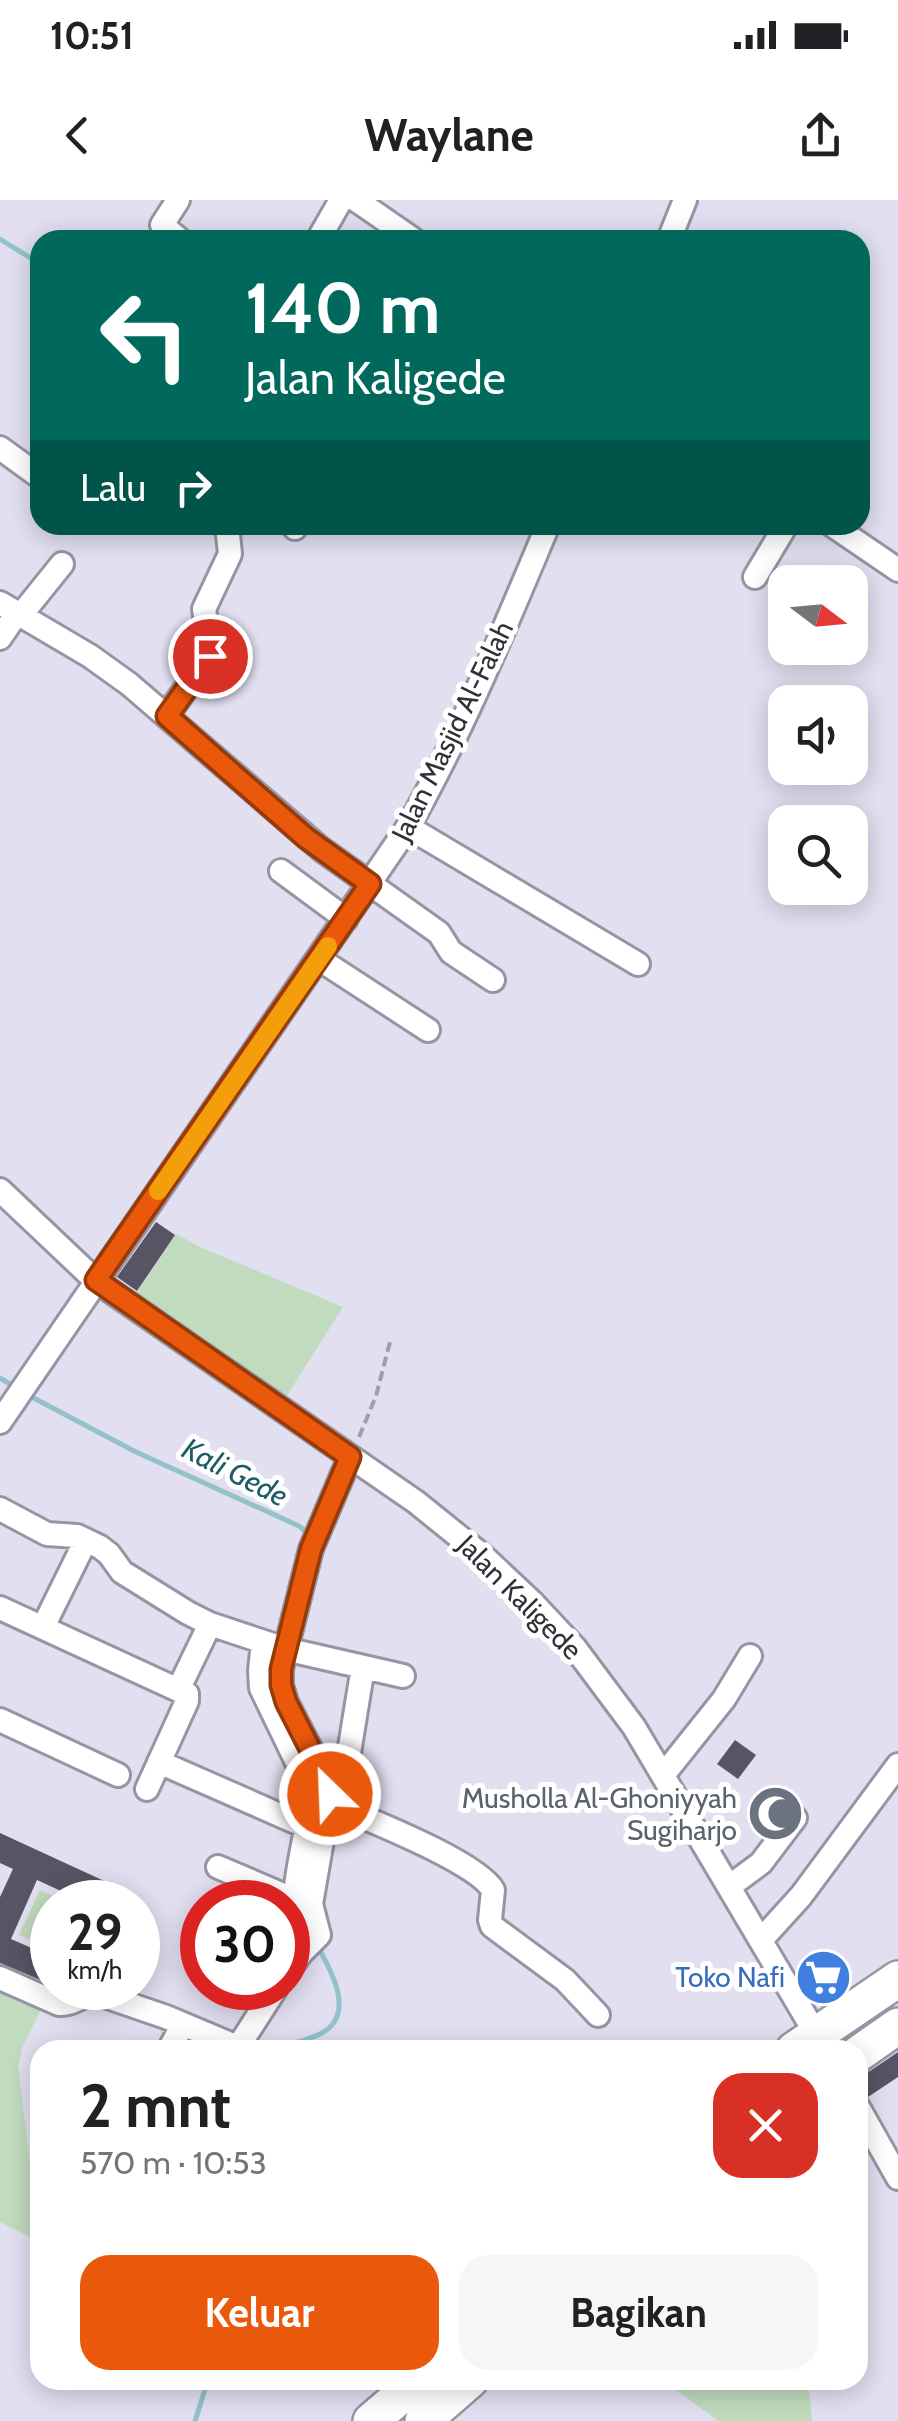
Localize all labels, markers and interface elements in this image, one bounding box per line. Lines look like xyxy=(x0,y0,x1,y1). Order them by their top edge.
text: 10:51 xyxy=(50,12,134,59)
icon: back xyxy=(50,108,105,163)
text: Waylane xyxy=(364,108,534,162)
icon: share xyxy=(793,108,848,163)
text: 140 m xyxy=(245,265,440,351)
icon: left xyxy=(80,270,210,400)
text: Jalan Kaligede xyxy=(245,351,506,405)
icon: right xyxy=(166,460,221,515)
text: Lalu xyxy=(80,464,146,511)
north arrow xyxy=(768,565,868,665)
map controls xyxy=(768,565,868,905)
pin xyxy=(168,614,253,699)
street label: Jalan Masjid Al-Falah xyxy=(383,615,520,848)
icon: arrive xyxy=(183,629,238,684)
button: sound xyxy=(768,685,868,785)
button: search xyxy=(768,805,868,905)
water label: Kali Gede xyxy=(176,1430,294,1514)
street label: Jalan Kaligede xyxy=(450,1527,589,1666)
position arrow xyxy=(278,1742,382,1846)
place label: Musholla Al-Ghoniyyah Sugiharjo xyxy=(462,1781,737,1847)
mosque icon: Musholla Al-Ghoniyyah Sugiharjo xyxy=(746,1784,806,1844)
speed limit sign: 30 xyxy=(180,1880,310,2010)
text: 29 xyxy=(68,1902,122,1963)
supermarket icon: Toko Nafi xyxy=(794,1947,854,2007)
text: km/h xyxy=(68,1955,122,1985)
place label: Toko Nafi xyxy=(675,1960,785,1994)
text: 2 mnt xyxy=(80,2069,231,2142)
button: close xyxy=(713,2073,818,2178)
text: 570 m · 10:53 xyxy=(80,2143,267,2182)
button: Keluar xyxy=(80,2255,439,2370)
button: Bagikan xyxy=(459,2255,818,2370)

